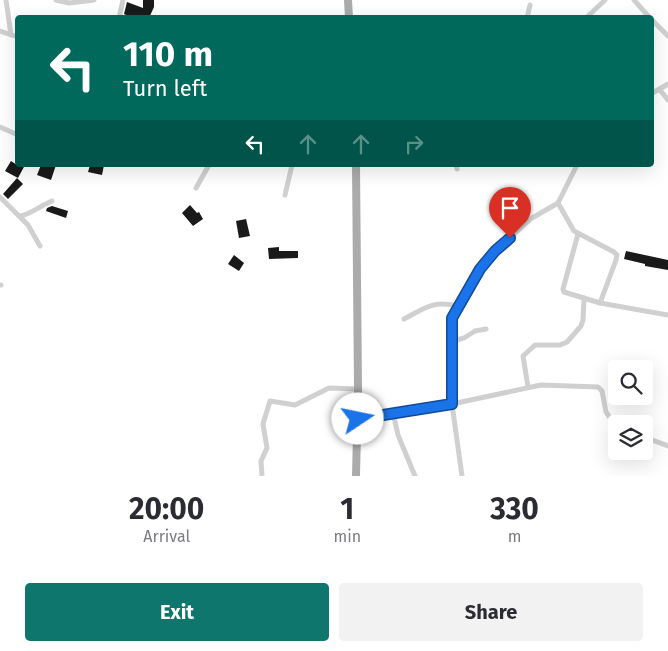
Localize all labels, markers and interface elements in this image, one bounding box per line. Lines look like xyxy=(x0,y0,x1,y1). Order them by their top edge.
text: 110 m xyxy=(123,33,213,75)
icon: left xyxy=(40,35,105,100)
text: Turn left xyxy=(123,75,207,102)
icon: left xyxy=(241,130,269,158)
icon: ahead xyxy=(294,130,322,158)
icon: ahead xyxy=(347,130,375,158)
icon: right xyxy=(400,130,428,158)
pin xyxy=(489,187,531,238)
icon: arrive xyxy=(496,194,524,222)
map controls xyxy=(608,360,653,460)
button: search xyxy=(608,360,653,405)
position arrow xyxy=(331,392,383,444)
button: layers xyxy=(608,415,653,460)
text: 20:00 xyxy=(129,491,204,527)
text: 1 xyxy=(340,491,354,527)
text: 330 xyxy=(490,491,539,527)
text: Arrival xyxy=(143,527,190,546)
text: min xyxy=(334,527,361,546)
text: m xyxy=(508,527,521,546)
button: Exit xyxy=(25,583,329,641)
button: Share xyxy=(339,583,643,641)

